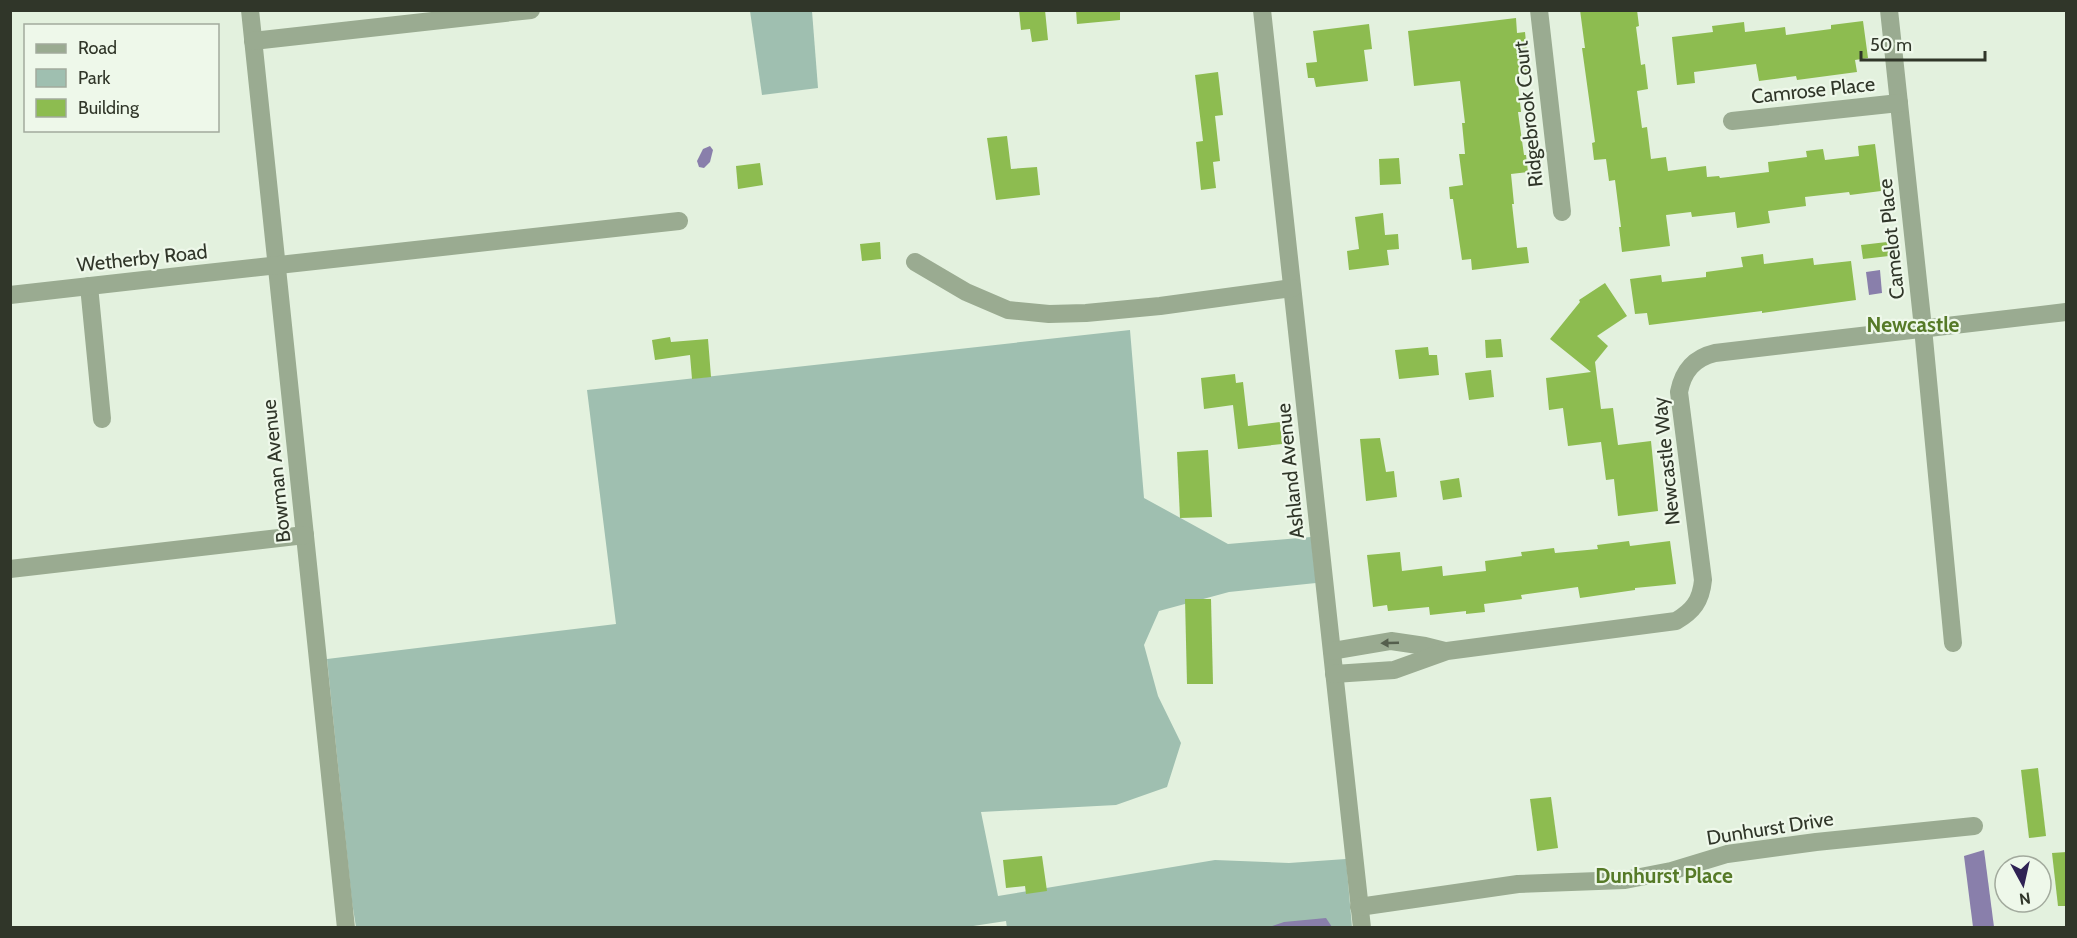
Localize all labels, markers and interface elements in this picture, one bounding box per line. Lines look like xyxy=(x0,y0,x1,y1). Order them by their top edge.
legend xyxy=(24,24,219,132)
scale bar xyxy=(1861,24,1986,62)
text: 50 m xyxy=(1870,34,1912,56)
text: Road xyxy=(78,37,117,59)
street label: Ridgebrook Court xyxy=(1508,40,1548,188)
text: Park xyxy=(78,67,111,89)
street label: Camrose Place xyxy=(1750,72,1876,108)
text: Building xyxy=(78,97,140,119)
street label: Camelot Place xyxy=(1873,177,1909,301)
street label: Wetherby Road xyxy=(75,239,209,277)
district label: Newcastle xyxy=(1867,312,1960,337)
street label: Newcastle Way xyxy=(1647,396,1685,526)
street label: Bowman Avenue xyxy=(257,398,295,544)
street label: Ashland Avenue xyxy=(1271,402,1309,540)
one-way arrow xyxy=(1380,638,1399,647)
street label: Dunhurst Drive xyxy=(1705,806,1835,850)
north arrow xyxy=(1993,854,2053,914)
district label: Dunhurst Place xyxy=(1595,863,1733,888)
text: N xyxy=(2018,888,2032,909)

